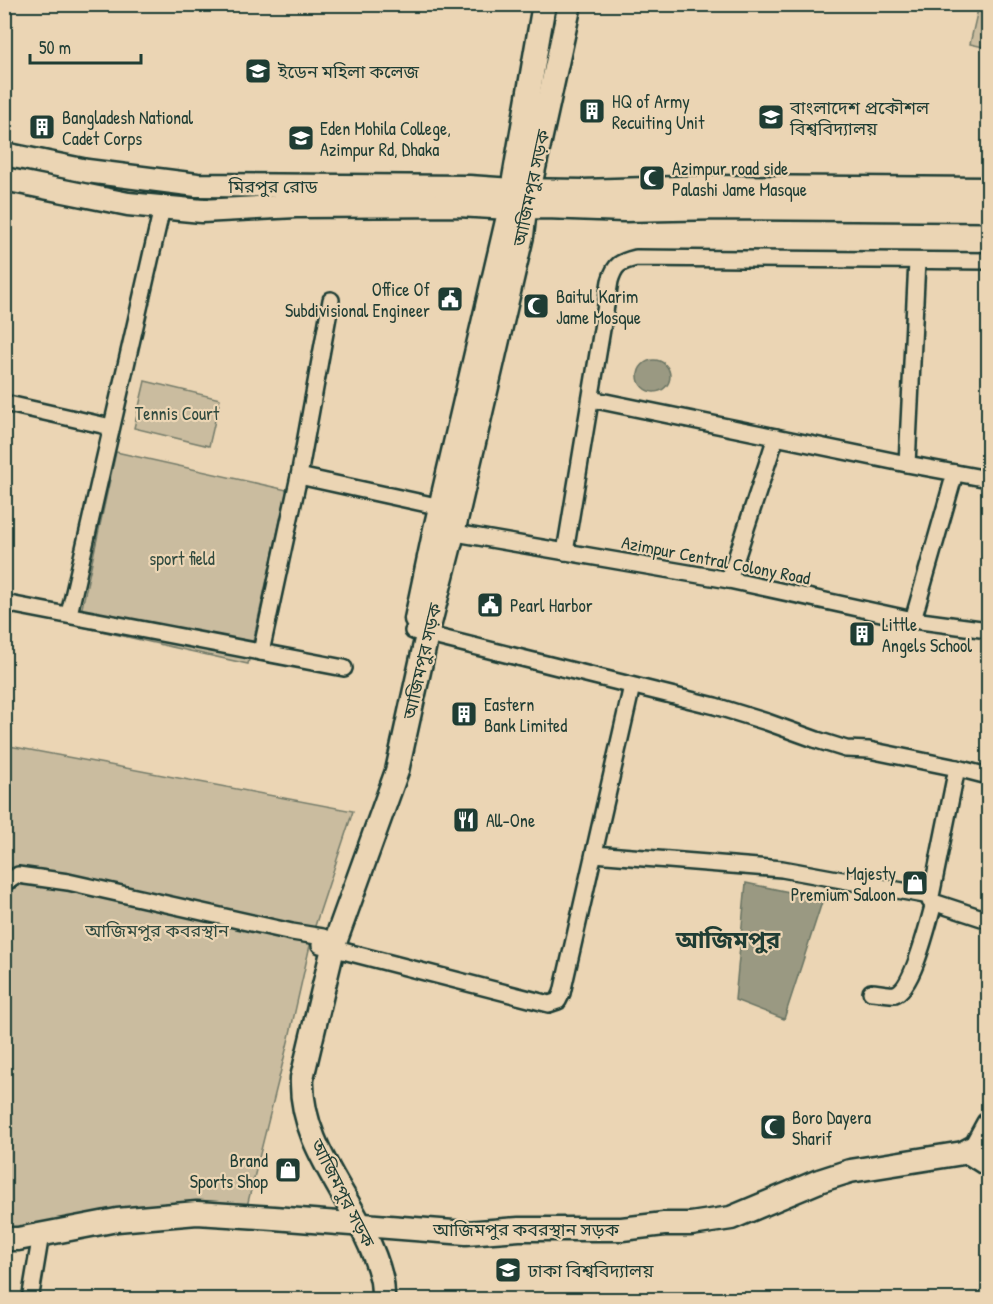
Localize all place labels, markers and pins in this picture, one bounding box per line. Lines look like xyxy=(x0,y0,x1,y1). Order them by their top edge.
school or university icon: ইডেন মহিলা কলেজ xyxy=(243,56,273,86)
place label: ইডেন মহিলা কলেজ xyxy=(277,59,420,84)
place label: HQ of Army Recuiting Unit xyxy=(612,89,705,135)
place label: বাংলাদেশ প্রকৌশল বিশ্ববিদ্যালয় xyxy=(789,95,930,141)
building icon: HQ of Army Recuiting Unit xyxy=(577,96,607,126)
school or university icon: বাংলাদেশ প্রকৌশল বিশ্ববিদ্যালয় xyxy=(756,102,786,132)
place label: Bangladesh National Cadet Corps xyxy=(62,105,193,151)
building icon: Bangladesh National Cadet Corps xyxy=(27,112,57,142)
place label: Eden Mohila College, Azimpur Rd, Dhaka xyxy=(320,116,451,162)
school or university icon: Eden Mohila College, Azimpur Rd, Dhaka xyxy=(286,123,316,153)
place label: Azimpur road side Palashi Jame Masque xyxy=(672,156,807,202)
mosque icon: Azimpur road side Palashi Jame Masque xyxy=(637,163,667,193)
place label: Office Of Subdivisional Engineer xyxy=(285,277,431,323)
public building icon: Office Of Subdivisional Engineer xyxy=(435,284,465,314)
place label: Baitul Karim Jame Mosque xyxy=(556,284,641,330)
mosque icon: Baitul Karim Jame Mosque xyxy=(521,291,551,321)
public building icon: Pearl Harbor xyxy=(475,590,505,620)
place label: Pearl Harbor xyxy=(510,593,593,618)
place label: Little Angels School xyxy=(882,612,972,658)
building icon: Little Angels School xyxy=(847,619,877,649)
place label: Eastern Bank Limited xyxy=(484,692,567,738)
building icon: Eastern Bank Limited xyxy=(449,699,479,729)
restaurant icon: All-One xyxy=(451,805,481,835)
place label: All-One xyxy=(486,808,535,833)
place label: Majesty Premium Saloon xyxy=(791,861,896,907)
shop icon: Majesty Premium Saloon xyxy=(900,868,930,898)
place label: Boro Dayera Sharif xyxy=(792,1105,871,1151)
mosque icon: Boro Dayera Sharif xyxy=(758,1112,788,1142)
place label: Brand Sports Shop xyxy=(190,1148,268,1194)
shop icon: Brand Sports Shop xyxy=(273,1155,303,1185)
school or university icon: ঢাকা বিশ্ববিদ্যালয় xyxy=(493,1255,523,1285)
place label: ঢাকা বিশ্ববিদ্যালয় xyxy=(527,1258,654,1283)

